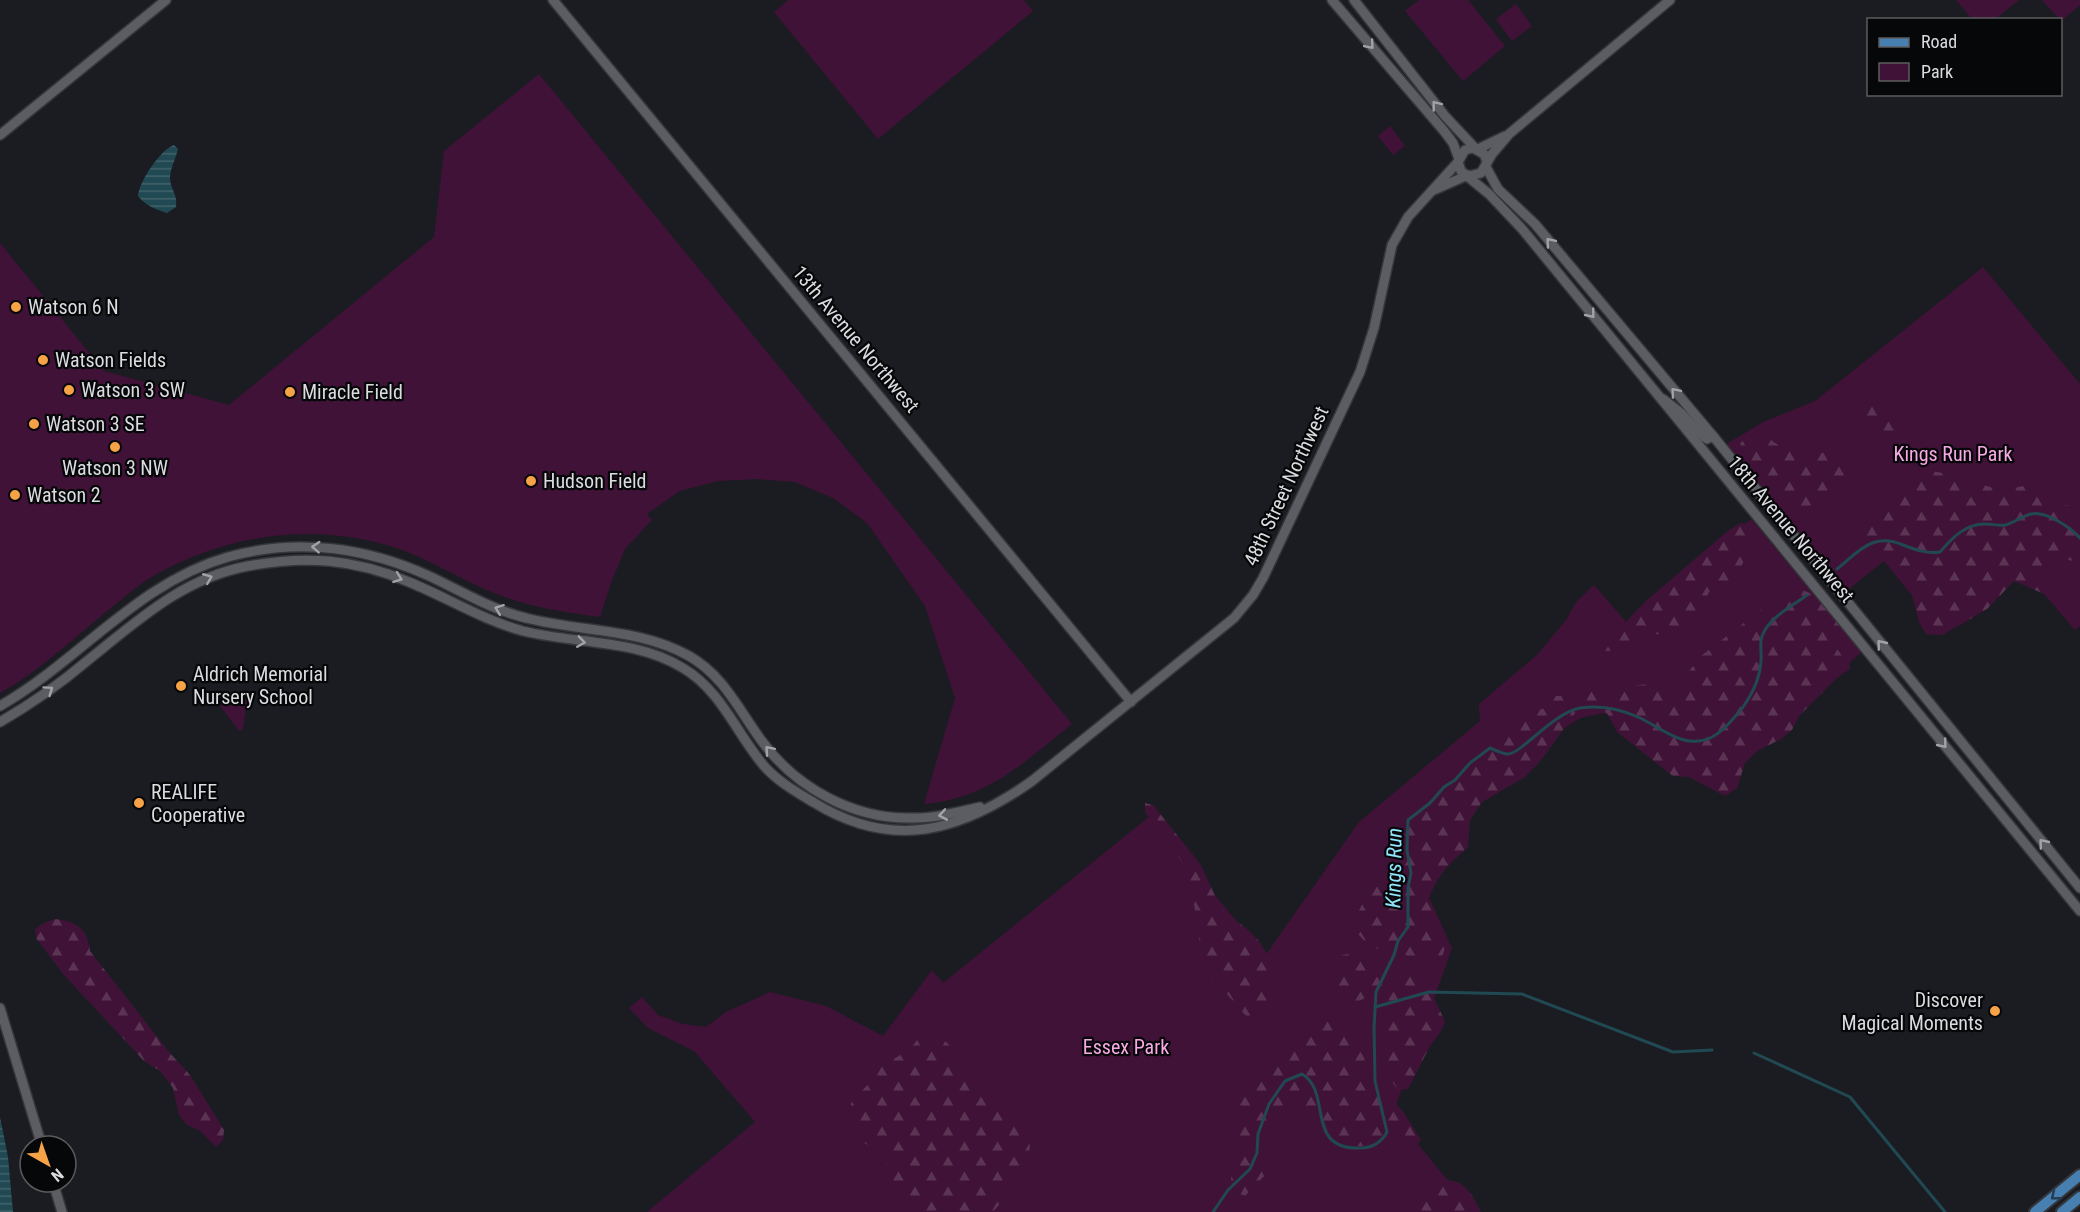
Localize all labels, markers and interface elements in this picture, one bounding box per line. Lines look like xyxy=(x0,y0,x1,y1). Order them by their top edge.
legend xyxy=(1867,18,2062,96)
text: Road xyxy=(1921,31,1957,52)
one-way arrow xyxy=(1362,38,1373,49)
text: Park xyxy=(1921,61,1953,82)
one-way arrow xyxy=(1433,100,1444,111)
one-way arrow xyxy=(1546,238,1557,249)
street label: 13th Avenue Northwest xyxy=(788,261,924,417)
place label: Watson 6 N xyxy=(28,295,119,319)
marker: Watson 6 N xyxy=(9,300,23,314)
one-way arrow xyxy=(1584,307,1595,318)
place label: Watson Fields xyxy=(55,348,166,372)
marker: Watson Fields xyxy=(36,353,50,367)
place label: Watson 3 SW xyxy=(81,378,185,402)
place label: Miracle Field xyxy=(302,380,403,404)
marker: Watson 3 SW xyxy=(62,383,76,397)
marker: Miracle Field xyxy=(283,385,297,399)
one-way arrow xyxy=(1671,387,1682,398)
street label: 48th Street Northwest xyxy=(1238,402,1334,570)
place label: Watson 3 SE xyxy=(46,412,145,436)
marker: Watson 3 SE xyxy=(27,417,41,431)
marker: Watson 3 NW xyxy=(108,440,122,454)
park label: Kings Run Park xyxy=(1894,442,2012,466)
street label: 18th Avenue Northwest xyxy=(1723,451,1859,607)
place label: Watson 3 NW xyxy=(62,456,168,480)
place label: Hudson Field xyxy=(543,469,647,493)
marker: Hudson Field xyxy=(524,474,538,488)
place label: Watson 2 xyxy=(27,483,101,507)
marker: Watson 2 xyxy=(8,488,22,502)
one-way arrow xyxy=(312,540,321,553)
one-way arrow xyxy=(392,571,403,583)
one-way arrow xyxy=(201,573,212,585)
one-way arrow xyxy=(495,604,505,617)
one-way arrow xyxy=(576,635,585,647)
one-way arrow xyxy=(1877,640,1888,651)
place label: Aldrich Memorial Nursery School xyxy=(193,662,328,709)
marker: Aldrich Memorial Nursery School xyxy=(174,679,188,693)
one-way arrow xyxy=(43,686,54,697)
one-way arrow xyxy=(1936,737,1947,748)
one-way arrow xyxy=(765,746,776,757)
place label: REALIFE Cooperative xyxy=(151,780,245,827)
marker: REALIFE Cooperative xyxy=(132,796,146,810)
one-way arrow xyxy=(938,808,948,821)
water label: Kings Run xyxy=(1381,828,1407,908)
one-way arrow xyxy=(2039,839,2050,850)
place label: Discover Magical Moments xyxy=(1842,988,1983,1035)
marker: Discover Magical Moments xyxy=(1988,1004,2002,1018)
park label: Essex Park xyxy=(1083,1035,1169,1059)
north arrow xyxy=(18,1134,78,1194)
text: N xyxy=(47,1165,67,1186)
one-way arrow xyxy=(2051,1188,2062,1199)

